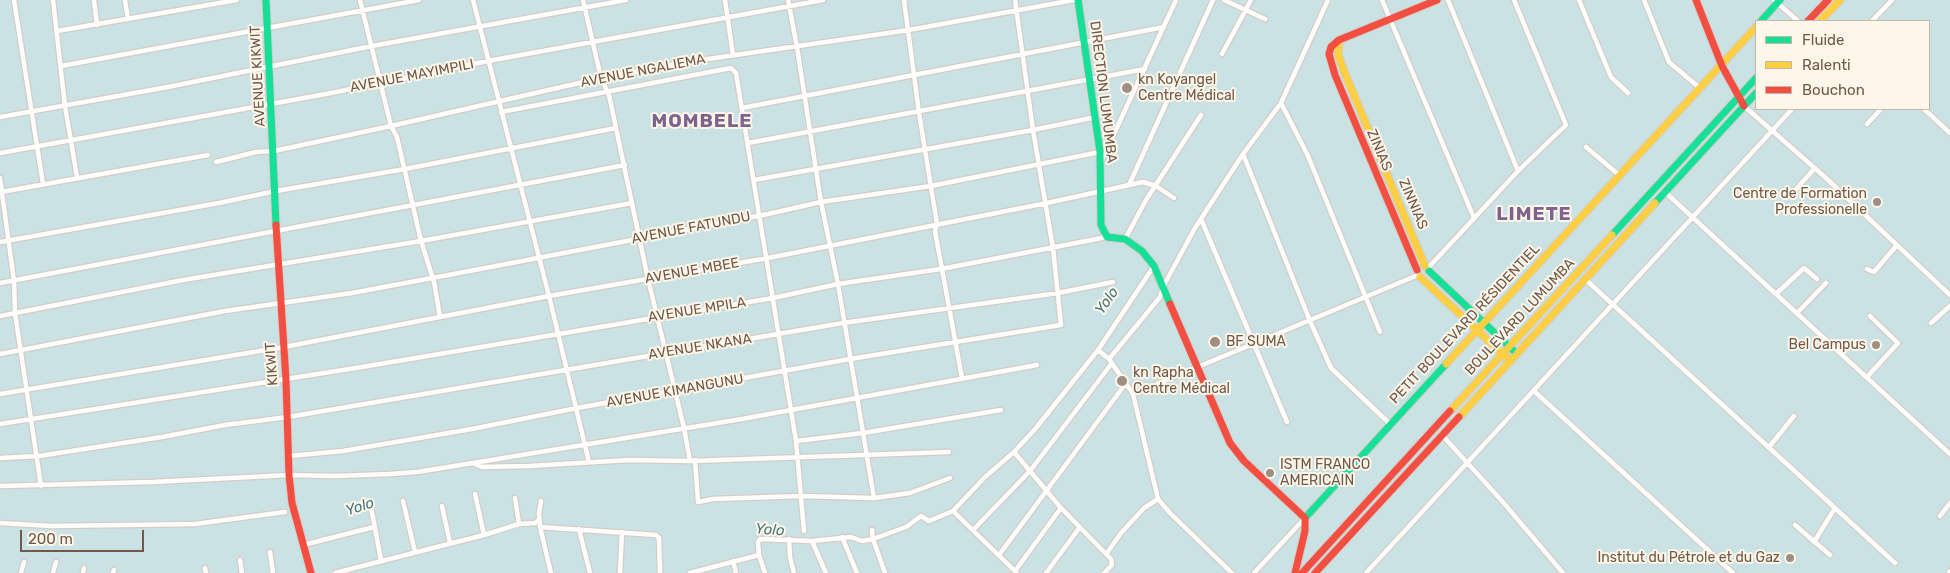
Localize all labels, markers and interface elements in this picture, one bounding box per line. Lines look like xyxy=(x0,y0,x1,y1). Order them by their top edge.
street label: DIRECTION LUMUMBA xyxy=(1086,20,1120,164)
legend xyxy=(1755,20,1930,110)
street label: AVENUE KIKWIT xyxy=(247,25,269,127)
text: Fluide xyxy=(1802,31,1844,49)
street label: AVENUE NGALIEMA xyxy=(579,51,707,91)
street label: AVENUE MAYIMPILI xyxy=(349,56,475,96)
text: Ralenti xyxy=(1802,56,1851,74)
place label: kn Koyangel Centre Médical xyxy=(1138,72,1235,104)
marker: kn Koyangel Centre Médical xyxy=(1120,81,1134,95)
text: Bouchon xyxy=(1802,81,1865,99)
district label: MOMBELE xyxy=(651,111,753,133)
street label: ZINIAS xyxy=(1363,127,1395,173)
street label: ZINNIAS xyxy=(1395,176,1431,232)
place label: Centre de Formation Professionelle xyxy=(1733,186,1867,218)
marker: Centre de Formation Professionelle xyxy=(1871,196,1883,208)
district label: LIMETE xyxy=(1496,204,1572,226)
street label: AVENUE FATUNDU xyxy=(630,208,752,248)
street label: PETIT BOULEVARD RÉSIDENTIEL xyxy=(1386,241,1544,407)
street label: AVENUE MBEE xyxy=(644,254,740,288)
street label: BOULEVARD LUMUMBA xyxy=(1462,255,1578,379)
water label: Yolo xyxy=(1091,284,1123,318)
street label: AVENUE MPILA xyxy=(647,294,747,326)
street label: AVENUE NKANA xyxy=(647,331,753,363)
place label: BF SUMA xyxy=(1226,334,1286,350)
marker: BF SUMA xyxy=(1208,335,1222,349)
place label: Bel Campus xyxy=(1789,337,1866,353)
marker: Bel Campus xyxy=(1870,339,1882,351)
street label: KIKWIT xyxy=(262,342,282,386)
place label: kn Rapha Centre Médical xyxy=(1133,365,1230,398)
street label: AVENUE KIMANGUNU xyxy=(605,371,745,411)
marker: kn Rapha Centre Médical xyxy=(1115,374,1129,388)
place label: ISTM FRANCO AMERICAIN xyxy=(1280,457,1370,490)
marker: ISTM FRANCO AMERICAIN xyxy=(1264,467,1276,479)
water label: Yolo xyxy=(343,494,377,520)
scale bar xyxy=(22,520,146,552)
water label: Yolo xyxy=(755,520,785,540)
text: 200 m xyxy=(28,530,73,548)
place label: Institut du Pétrole et du Gaz xyxy=(1597,550,1780,566)
marker: Institut du Pétrole et du Gaz xyxy=(1784,552,1796,564)

